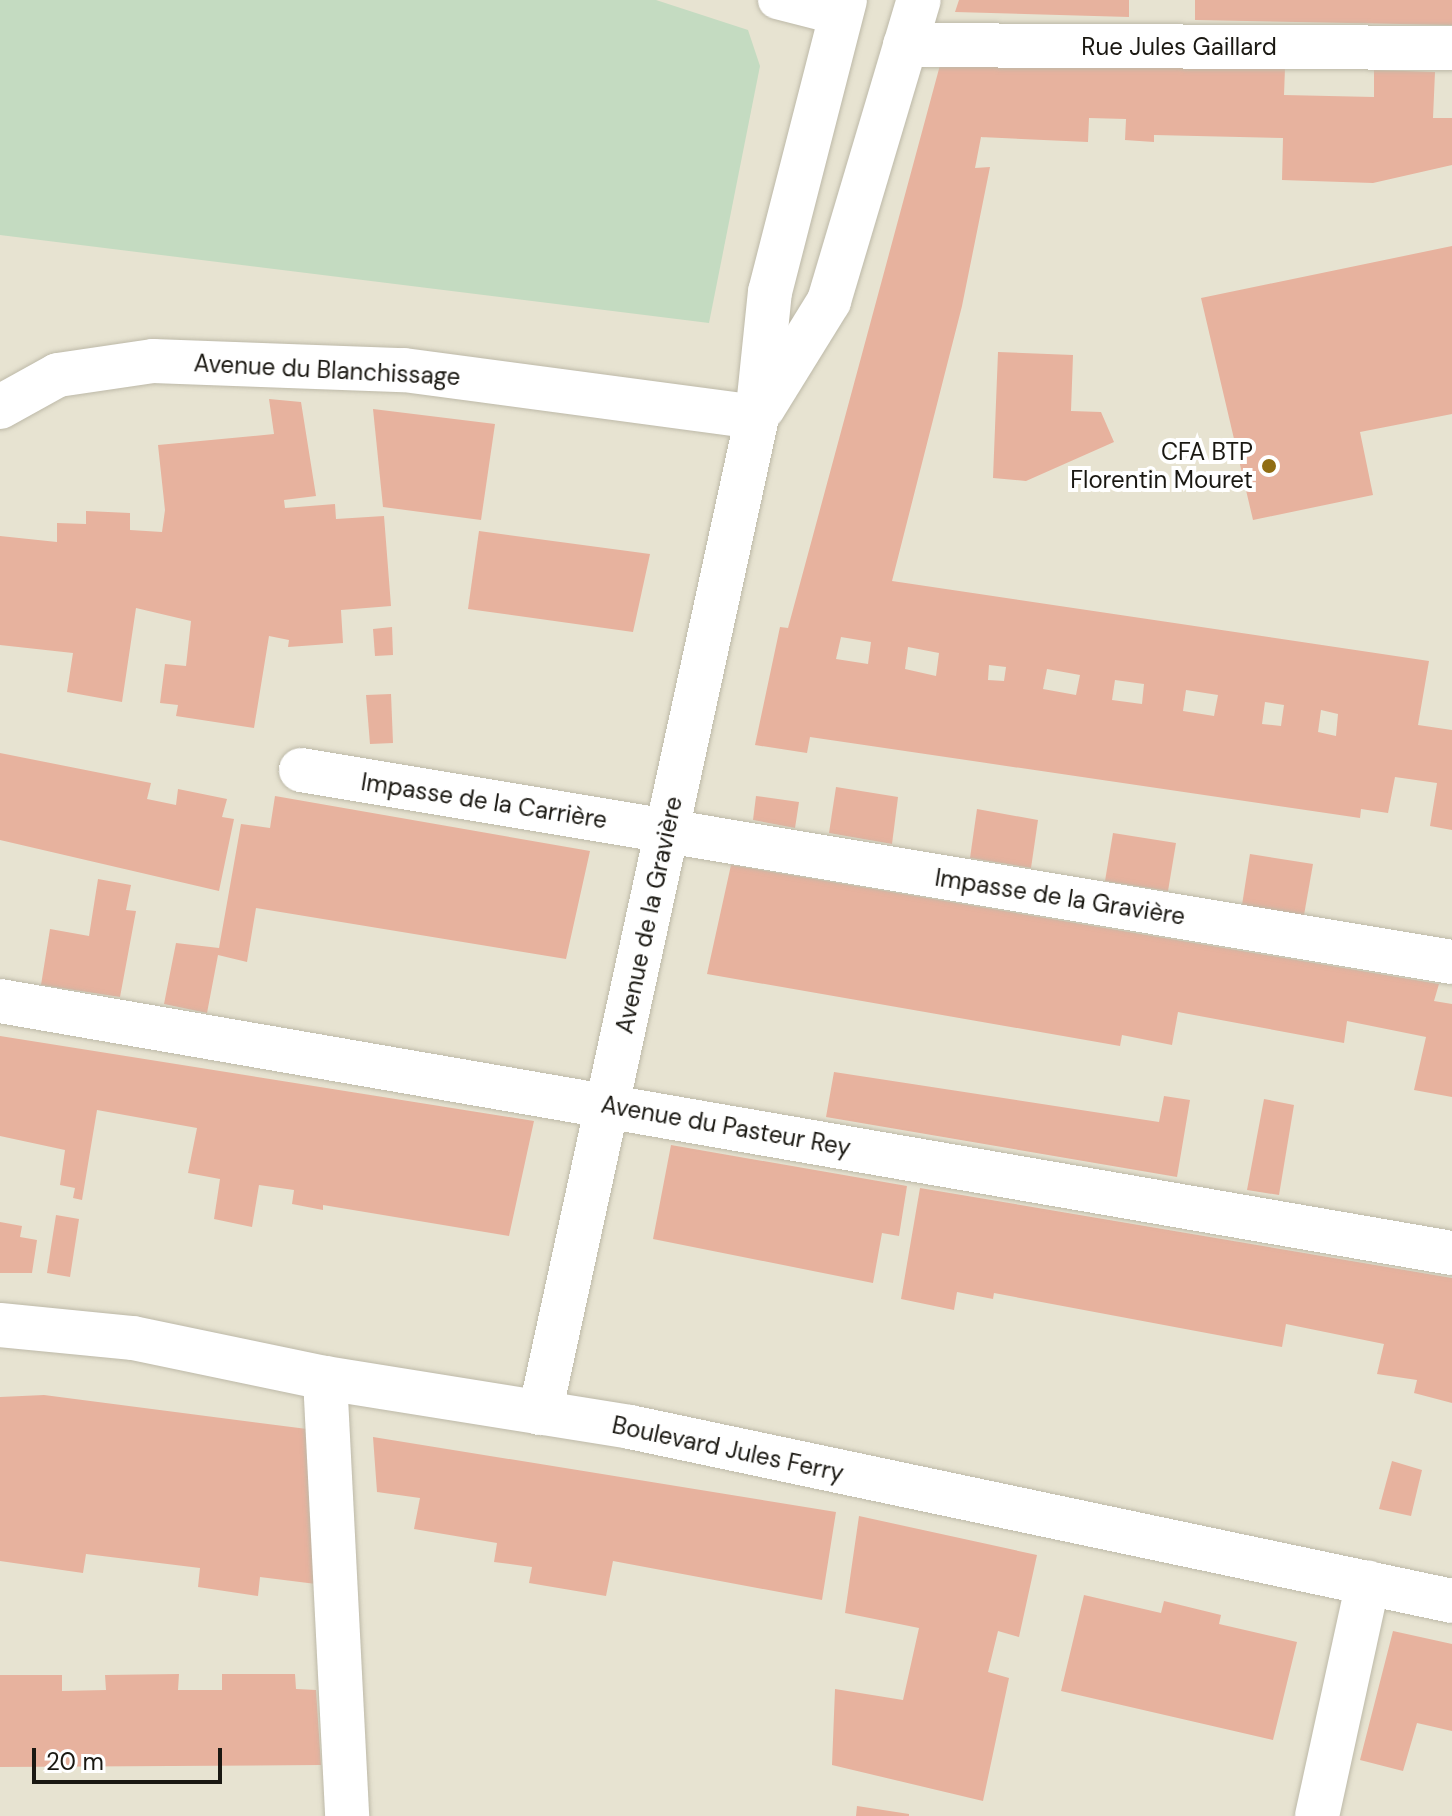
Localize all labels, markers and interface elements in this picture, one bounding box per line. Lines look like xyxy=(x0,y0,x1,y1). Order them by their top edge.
street label: Rue Jules Gaillard xyxy=(1081,33,1277,61)
street label: Avenue du Blanchissage xyxy=(193,349,461,391)
place label: CFA BTP Florentin Mouret xyxy=(1070,438,1253,494)
marker: CFA BTP Florentin Mouret xyxy=(1260,457,1278,475)
street label: Impasse de la Carrière xyxy=(359,767,609,835)
street label: Avenue de la Gravière xyxy=(610,794,688,1036)
street label: Impasse de la Gravière xyxy=(933,863,1187,931)
street label: Avenue du Pasteur Rey xyxy=(599,1090,853,1162)
street label: Boulevard Jules Ferry xyxy=(609,1410,847,1488)
scale bar xyxy=(36,1732,226,1782)
text: 20 m xyxy=(46,1746,104,1777)

